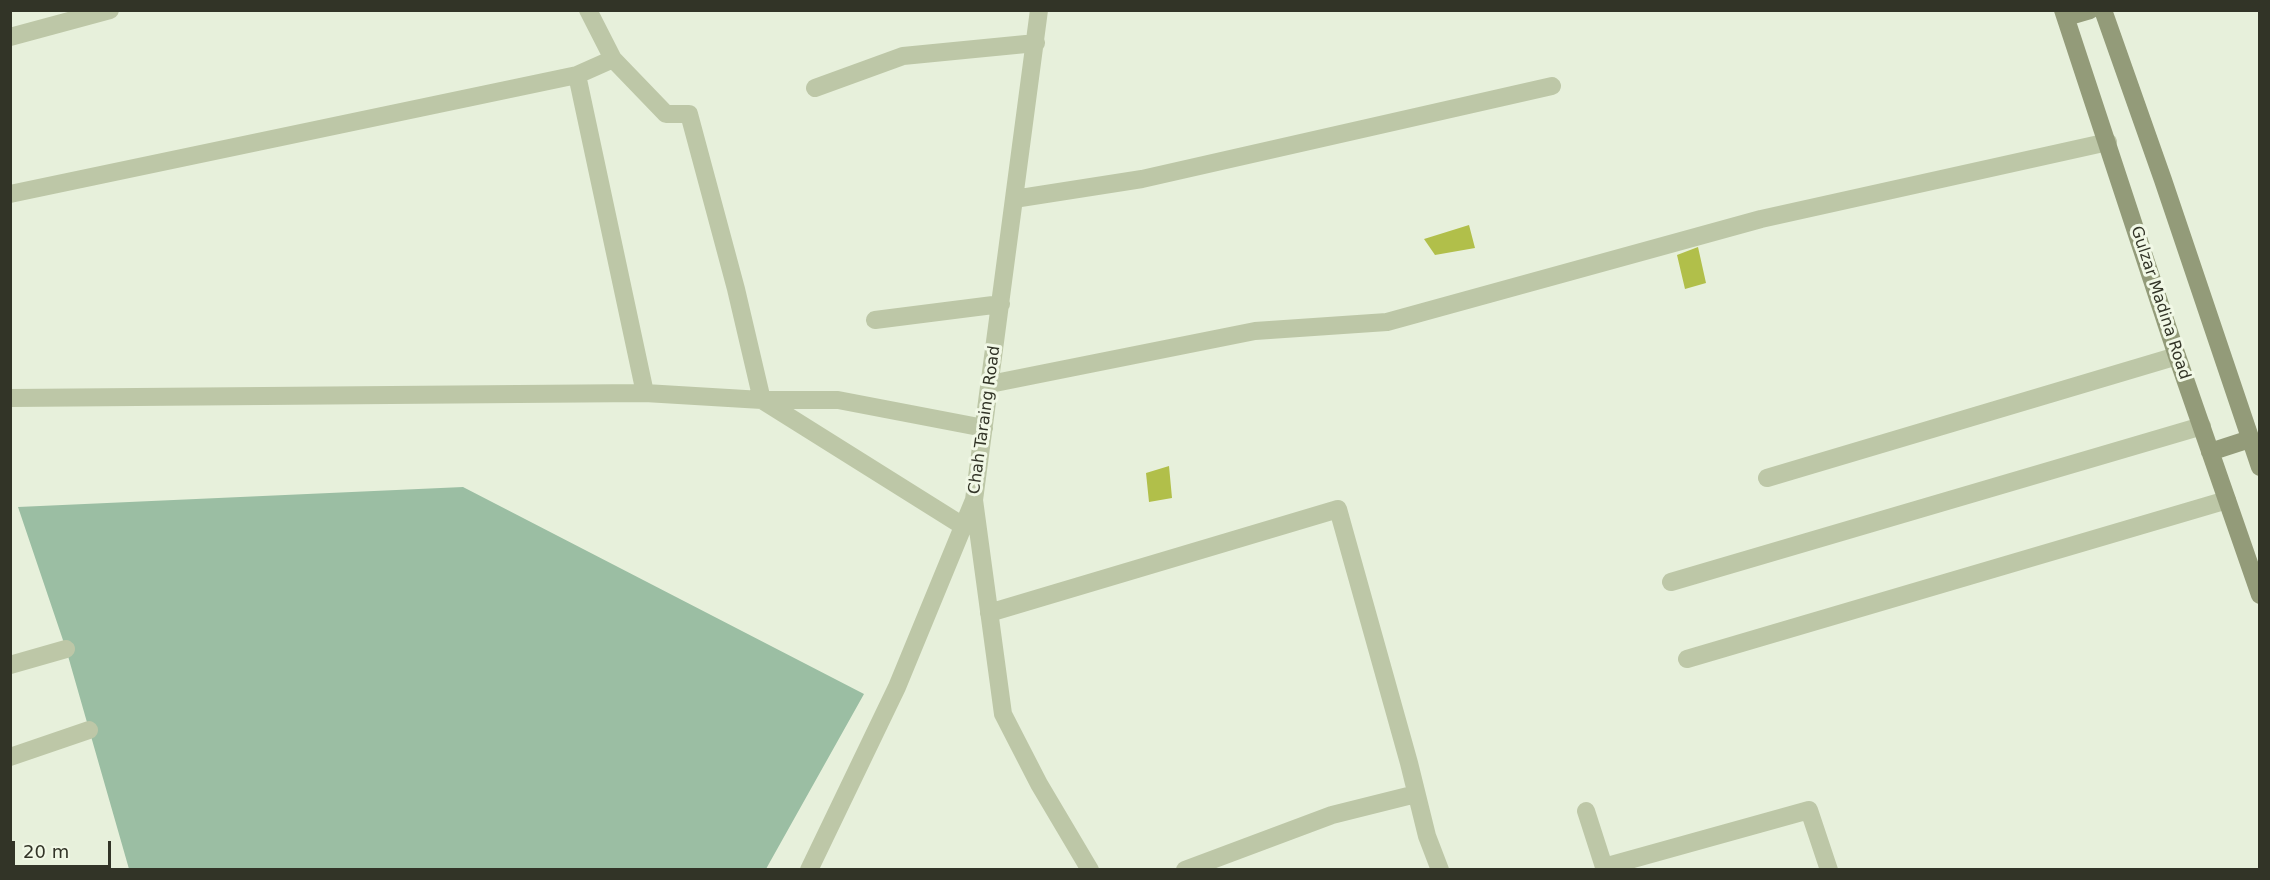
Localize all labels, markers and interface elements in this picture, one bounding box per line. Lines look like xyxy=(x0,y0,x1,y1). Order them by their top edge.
street label: Gulzar Madina Road xyxy=(2126,224,2194,382)
street label: Chah Taraing Road xyxy=(965,345,1005,495)
scale bar xyxy=(15,829,114,867)
text: 20 m xyxy=(23,841,69,862)

